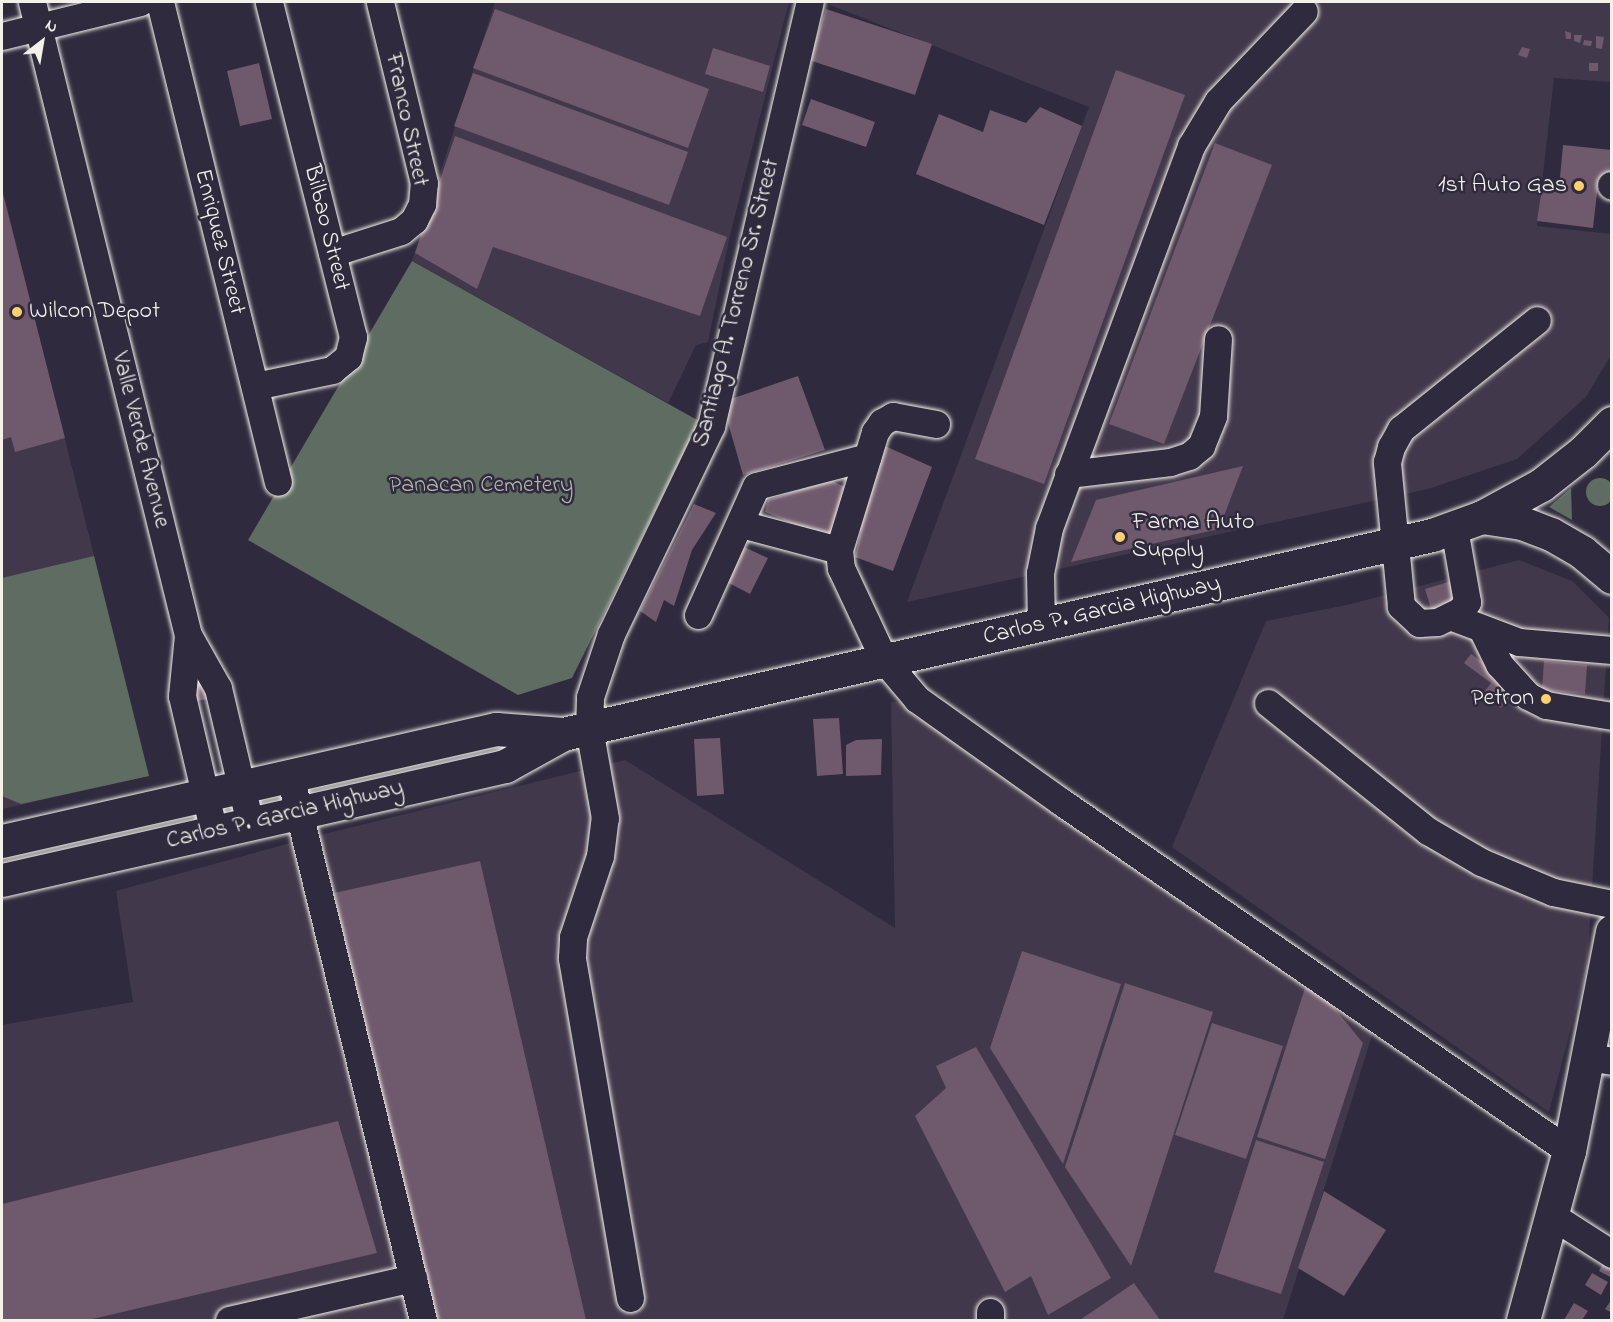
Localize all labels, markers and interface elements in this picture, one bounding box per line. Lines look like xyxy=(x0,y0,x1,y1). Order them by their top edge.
north arrow xyxy=(12,12,72,72)
text: N xyxy=(40,14,62,40)
street label: Franco Street xyxy=(378,51,434,189)
street label: Santiago A. Torreno Sr. Street xyxy=(687,156,787,450)
street label: Bilbao Street xyxy=(296,162,356,294)
street label: Enriquez Street xyxy=(187,166,251,318)
place label: 1st Auto Gas xyxy=(1438,172,1567,200)
marker: 1st Auto Gas xyxy=(1572,179,1586,193)
place label: Wilcon Depot xyxy=(29,298,160,326)
marker: Wilcon Depot xyxy=(10,305,24,319)
street label: Valle Verde Avenue xyxy=(104,349,176,531)
park label: Panacan Cemetery xyxy=(389,472,573,500)
place label: Farma Auto Supply xyxy=(1132,509,1255,565)
marker: Farma Auto Supply xyxy=(1113,530,1127,544)
street label: Carlos P. Garcia Highway xyxy=(981,570,1223,652)
place label: Petron xyxy=(1471,685,1534,713)
marker: Petron xyxy=(1539,692,1553,706)
street label: Carlos P. Garcia Highway xyxy=(164,774,406,856)

